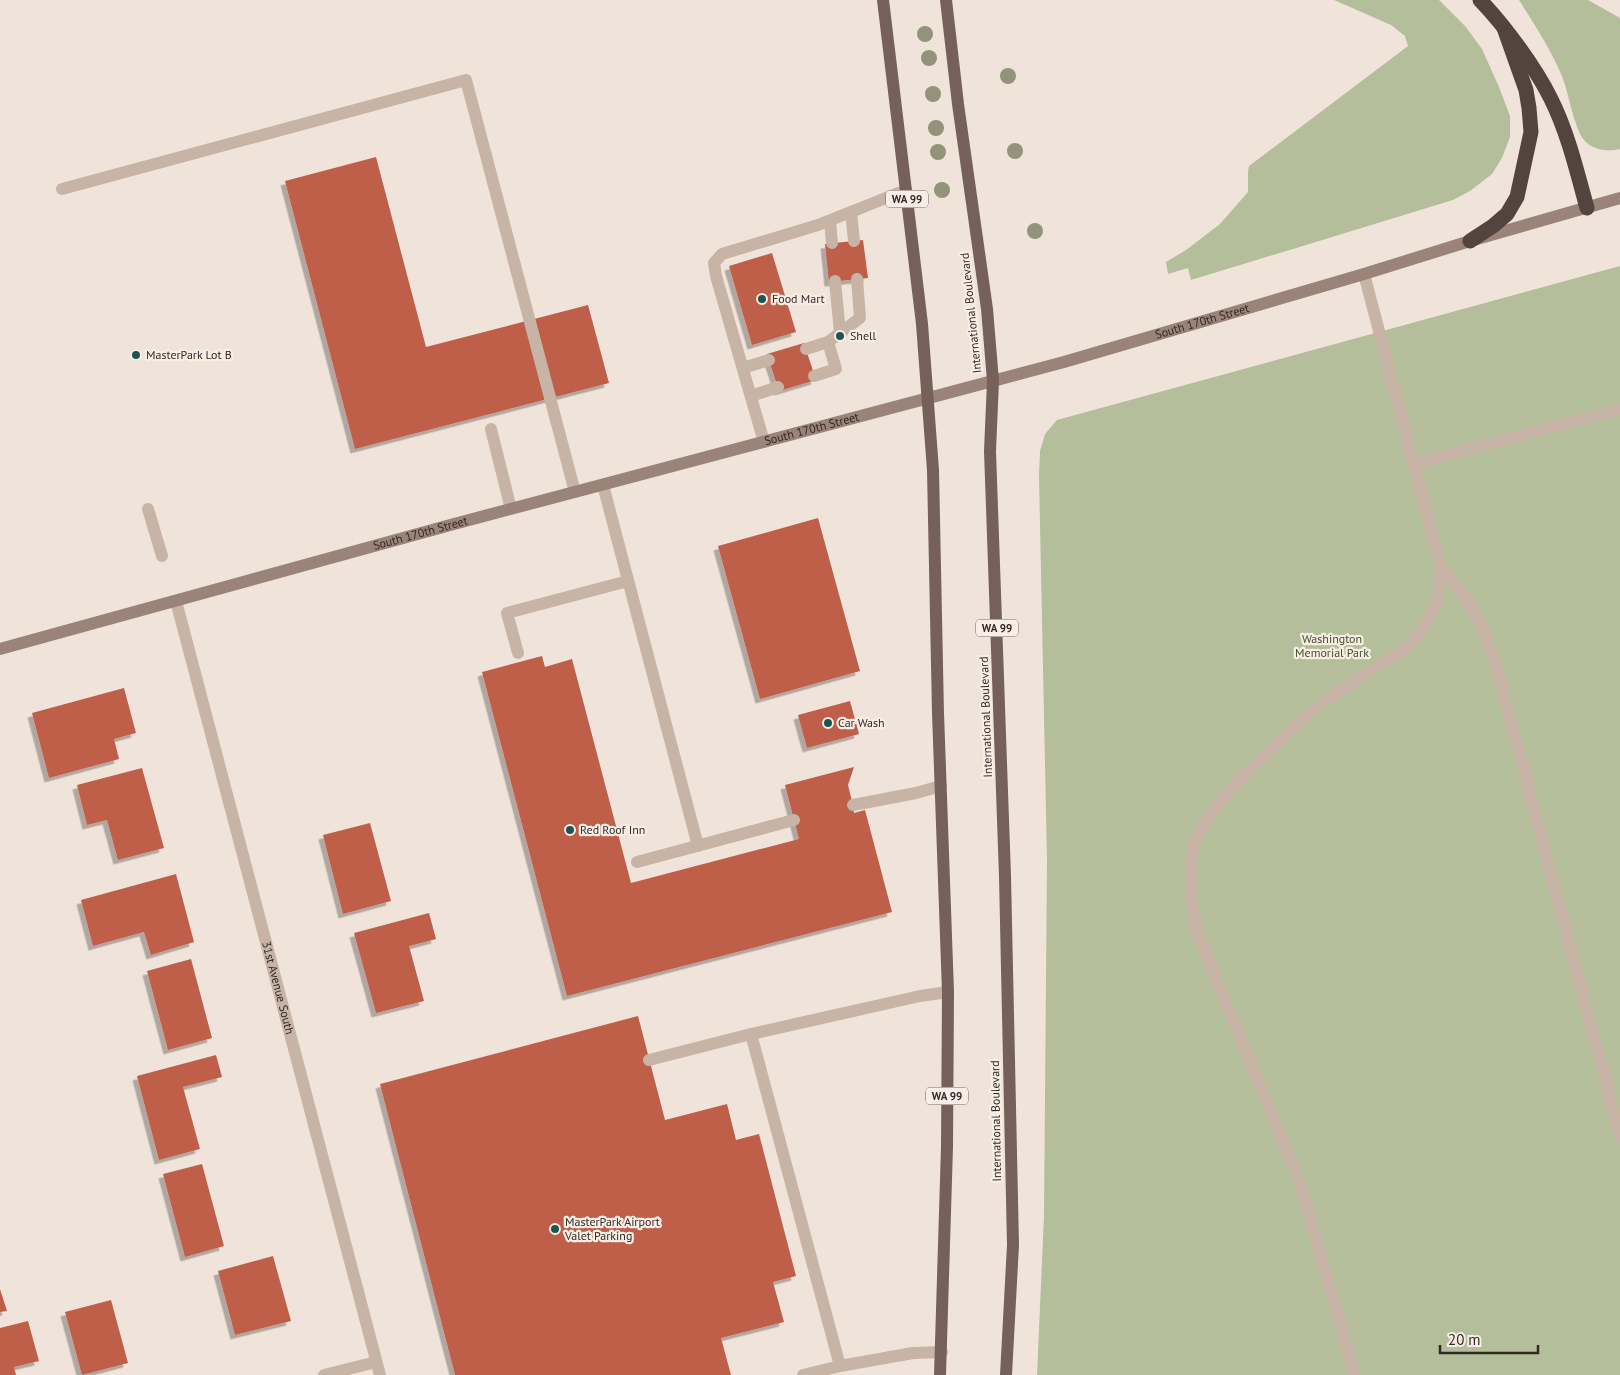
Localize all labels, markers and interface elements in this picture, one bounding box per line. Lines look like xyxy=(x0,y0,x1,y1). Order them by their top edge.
road number: WA 99 xyxy=(886,190,928,208)
street label: International Boulevard xyxy=(957,252,984,374)
place label: Food Mart xyxy=(772,291,825,306)
marker: Food Mart xyxy=(756,293,768,305)
street label: South 170th Street xyxy=(1153,300,1251,342)
place label: Shell xyxy=(850,328,877,343)
marker: Shell xyxy=(834,330,846,342)
place label: MasterPark Lot B xyxy=(146,347,232,362)
marker: MasterPark Lot B xyxy=(130,349,142,361)
street label: South 170th Street xyxy=(763,409,861,448)
street label: South 170th Street xyxy=(371,513,469,553)
road number: WA 99 xyxy=(976,620,1018,636)
park label: Washington Memorial Park xyxy=(1295,631,1369,660)
street label: International Boulevard xyxy=(976,656,995,778)
place label: Car Wash xyxy=(838,715,885,730)
marker: Car Wash xyxy=(822,717,834,729)
place label: Red Roof Inn xyxy=(580,822,645,837)
marker: Red Roof Inn xyxy=(564,824,576,836)
street label: 31st Avenue South xyxy=(259,939,298,1036)
street label: International Boulevard xyxy=(987,1060,1004,1182)
road number: WA 99 xyxy=(926,1088,968,1104)
place label: MasterPark Airport Valet Parking xyxy=(564,1214,660,1243)
marker: MasterPark Airport Valet Parking xyxy=(549,1223,561,1235)
scale bar xyxy=(1440,1322,1538,1354)
text: 20 m xyxy=(1448,1330,1481,1349)

